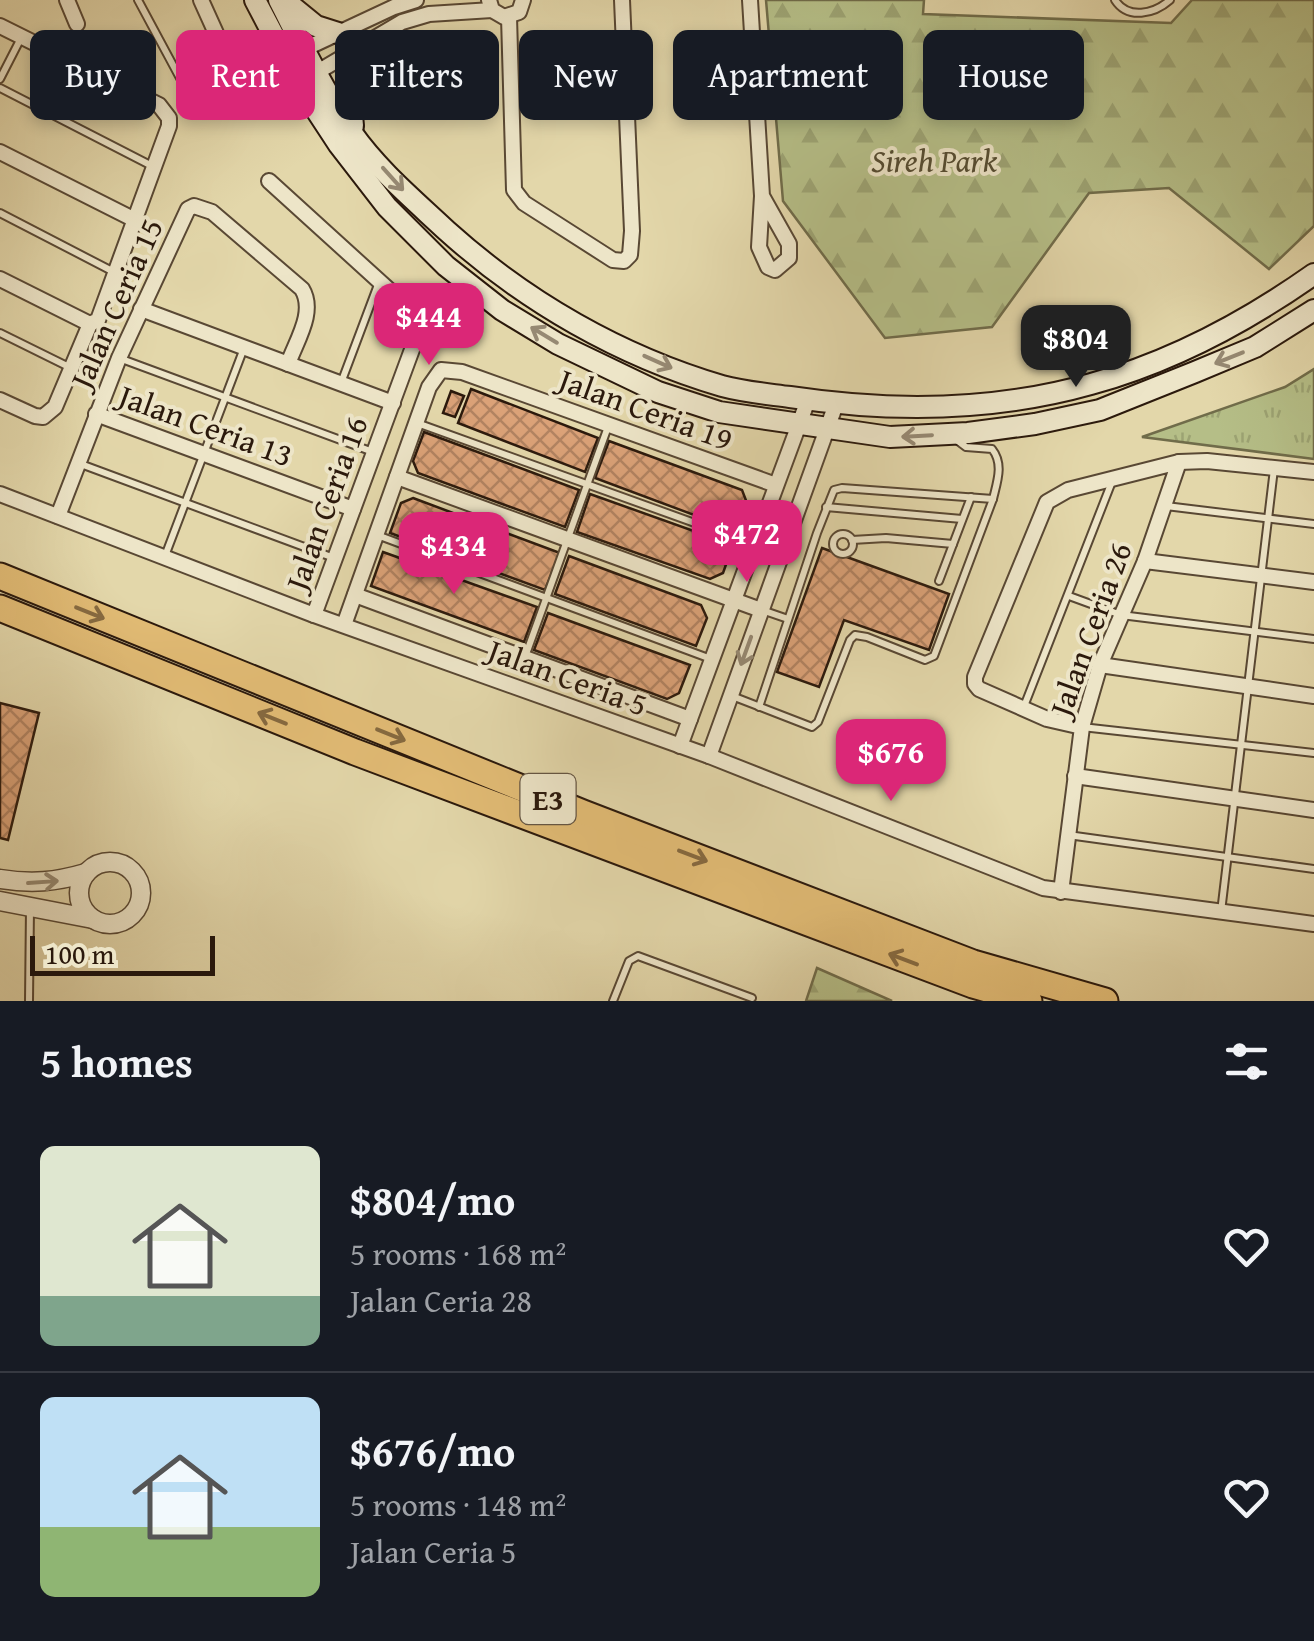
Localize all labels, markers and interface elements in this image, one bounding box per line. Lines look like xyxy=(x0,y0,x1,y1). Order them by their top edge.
chip: Buy xyxy=(30,30,156,120)
chip: Rent xyxy=(176,30,315,120)
chip: Filters xyxy=(335,30,499,120)
chip: New xyxy=(519,30,653,120)
chip: Apartment xyxy=(673,30,903,120)
chip: House xyxy=(923,30,1084,120)
park label: Sireh Park xyxy=(871,137,997,184)
one-way arrow xyxy=(382,166,405,191)
street label: Jalan Ceria 15 xyxy=(56,210,174,399)
pin: $444 xyxy=(370,283,488,368)
text: $444 xyxy=(396,292,462,339)
pin: $804 xyxy=(1017,305,1135,390)
text: $804 xyxy=(1043,314,1109,361)
one-way arrow xyxy=(530,325,559,345)
one-way arrow xyxy=(1214,350,1245,368)
street label: Jalan Ceria 19 xyxy=(549,354,739,462)
one-way arrow xyxy=(642,354,673,372)
street label: Jalan Ceria 13 xyxy=(109,370,299,478)
street label: Jalan Ceria 16 xyxy=(271,410,379,600)
one-way arrow xyxy=(901,427,933,446)
pin: $472 xyxy=(688,500,806,585)
text: $472 xyxy=(714,509,780,556)
pin: $434 xyxy=(395,512,513,597)
text: $434 xyxy=(421,521,487,568)
street label: Jalan Ceria 26 xyxy=(1035,536,1143,726)
one-way arrow xyxy=(74,605,105,623)
street label: Jalan Ceria 5 xyxy=(478,625,654,728)
one-way arrow xyxy=(736,635,754,666)
one-way arrow xyxy=(258,708,288,726)
pin: $676 xyxy=(832,719,950,804)
one-way arrow xyxy=(375,728,406,746)
text: $676 xyxy=(858,728,924,775)
road number: E3 xyxy=(520,774,576,824)
one-way arrow xyxy=(677,848,708,866)
one-way arrow xyxy=(27,872,59,891)
scale bar xyxy=(30,931,215,976)
text: 100 m xyxy=(45,933,114,974)
one-way arrow xyxy=(888,948,919,966)
text: 5 homes xyxy=(40,1031,193,1092)
icon: filters xyxy=(1219,1034,1274,1089)
text: $804/mo xyxy=(350,1169,515,1230)
icon: home xyxy=(120,1186,240,1306)
icon: heart xyxy=(1219,1219,1274,1274)
text: 5 rooms · 168 m² xyxy=(350,1230,566,1277)
text: Jalan Ceria 28 xyxy=(350,1277,532,1324)
text: $676/mo xyxy=(350,1420,515,1481)
icon: home xyxy=(120,1437,240,1557)
icon: heart xyxy=(1219,1470,1274,1525)
text: 5 rooms · 148 m² xyxy=(350,1481,566,1528)
text: Jalan Ceria 5 xyxy=(350,1528,516,1575)

